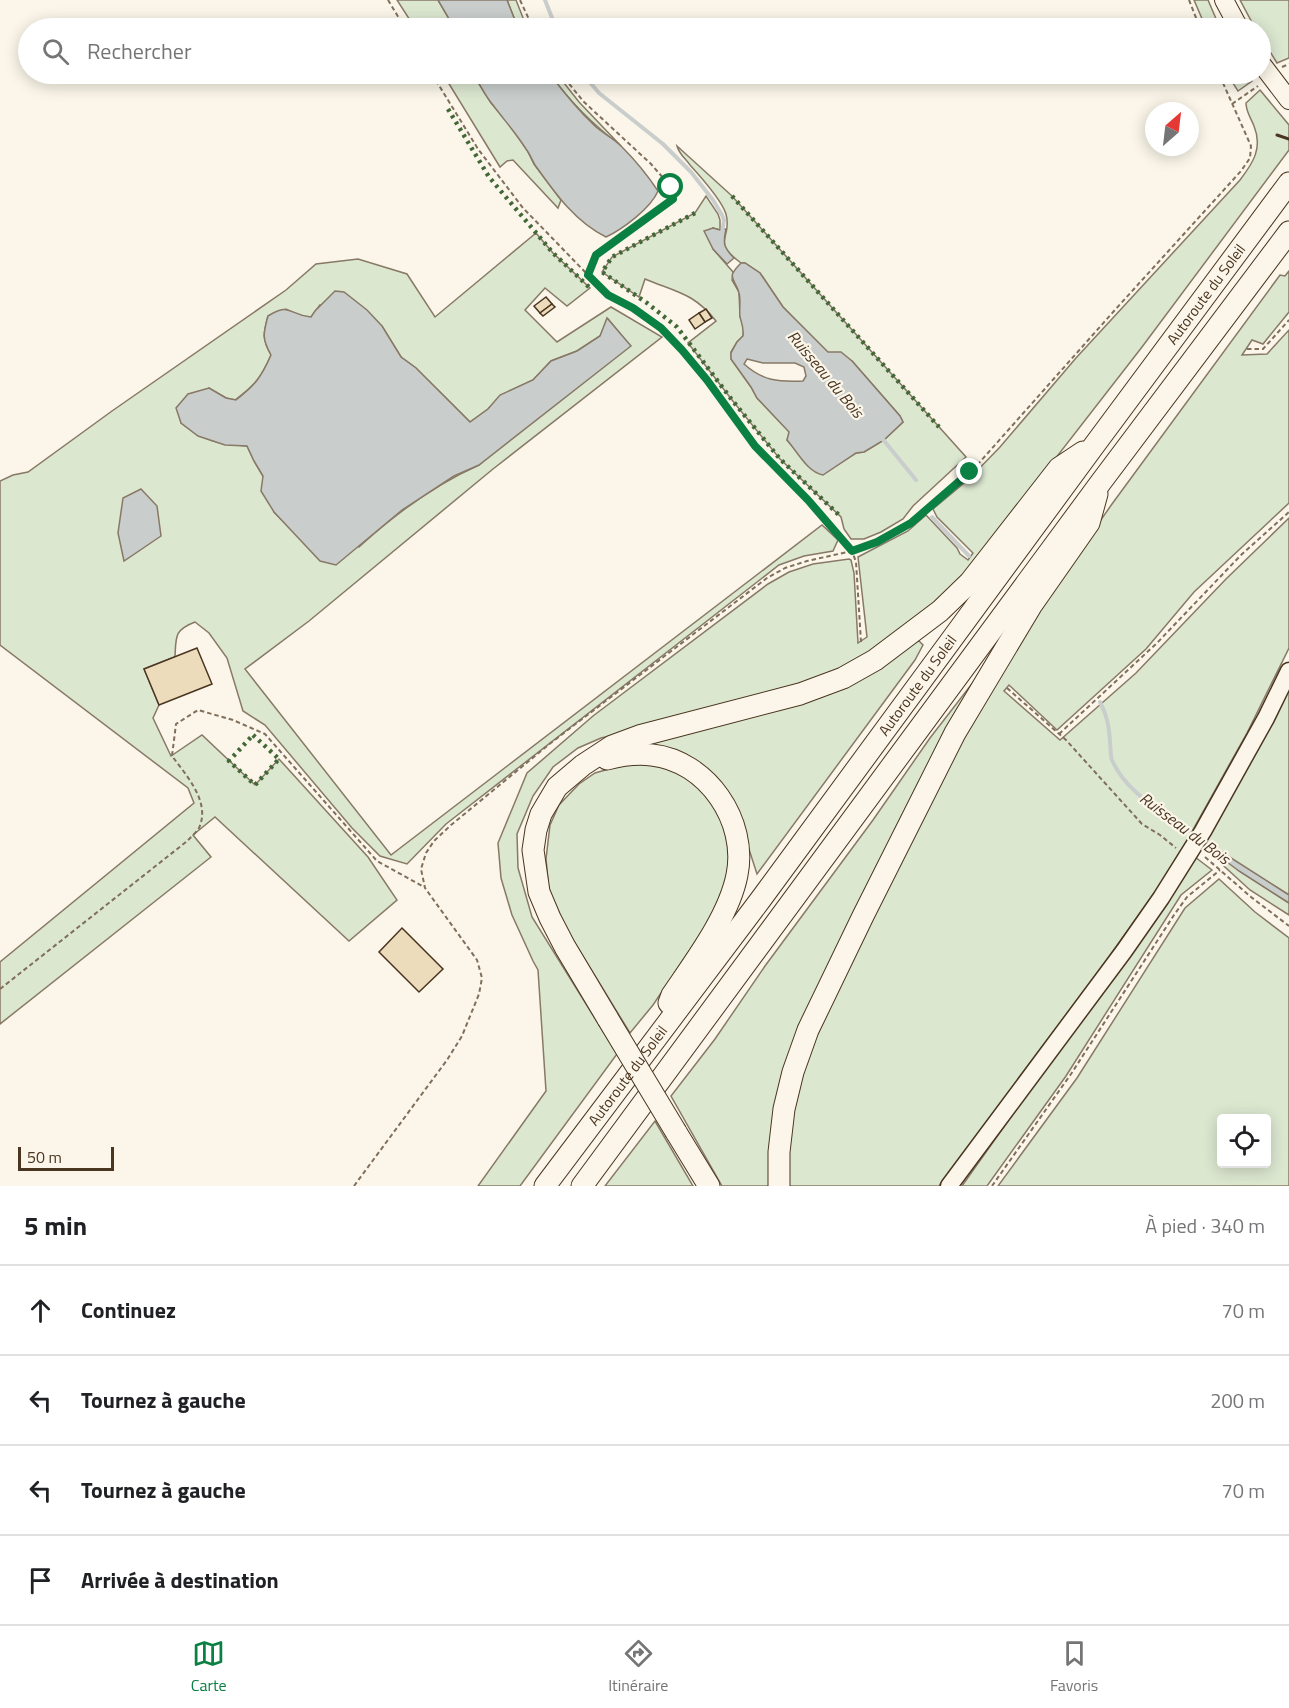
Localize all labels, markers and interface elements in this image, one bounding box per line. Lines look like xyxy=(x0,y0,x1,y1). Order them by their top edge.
search box xyxy=(18,18,1271,84)
text: Rechercher xyxy=(87,34,192,68)
icon: search xyxy=(39,35,72,68)
north arrow xyxy=(1145,102,1199,156)
route start xyxy=(657,173,683,199)
street label: Autoroute du Soleil xyxy=(1161,239,1251,349)
water label: Ruisseau du Bois xyxy=(782,325,871,424)
route end xyxy=(956,458,982,484)
street label: Autoroute du Soleil xyxy=(872,630,962,741)
water label: Ruisseau du Bois xyxy=(1135,786,1236,871)
street label: Autoroute du Soleil xyxy=(582,1020,673,1130)
map controls xyxy=(1217,1114,1271,1168)
button: locate xyxy=(1217,1114,1271,1168)
scale bar xyxy=(18,1144,114,1172)
text: 50 m xyxy=(27,1145,62,1169)
text: 5 min xyxy=(24,1206,87,1245)
text: À pied · 340 m xyxy=(1145,1210,1265,1241)
text: Continuez xyxy=(81,1293,176,1327)
icon: ahead xyxy=(24,1294,57,1327)
text: 70 m xyxy=(1221,1295,1265,1326)
text: Tournez à gauche xyxy=(81,1383,246,1417)
icon: left xyxy=(24,1384,57,1417)
text: 200 m xyxy=(1210,1385,1265,1416)
text: Tournez à gauche xyxy=(81,1473,246,1507)
icon: left xyxy=(24,1474,57,1507)
text: 70 m xyxy=(1221,1475,1265,1506)
text: Arrivée à destination xyxy=(81,1563,279,1597)
icon: arrive xyxy=(24,1564,57,1597)
tab: Carte xyxy=(191,1637,227,1697)
tab: Itinéraire xyxy=(608,1637,668,1697)
tab: Favoris xyxy=(1050,1637,1098,1697)

